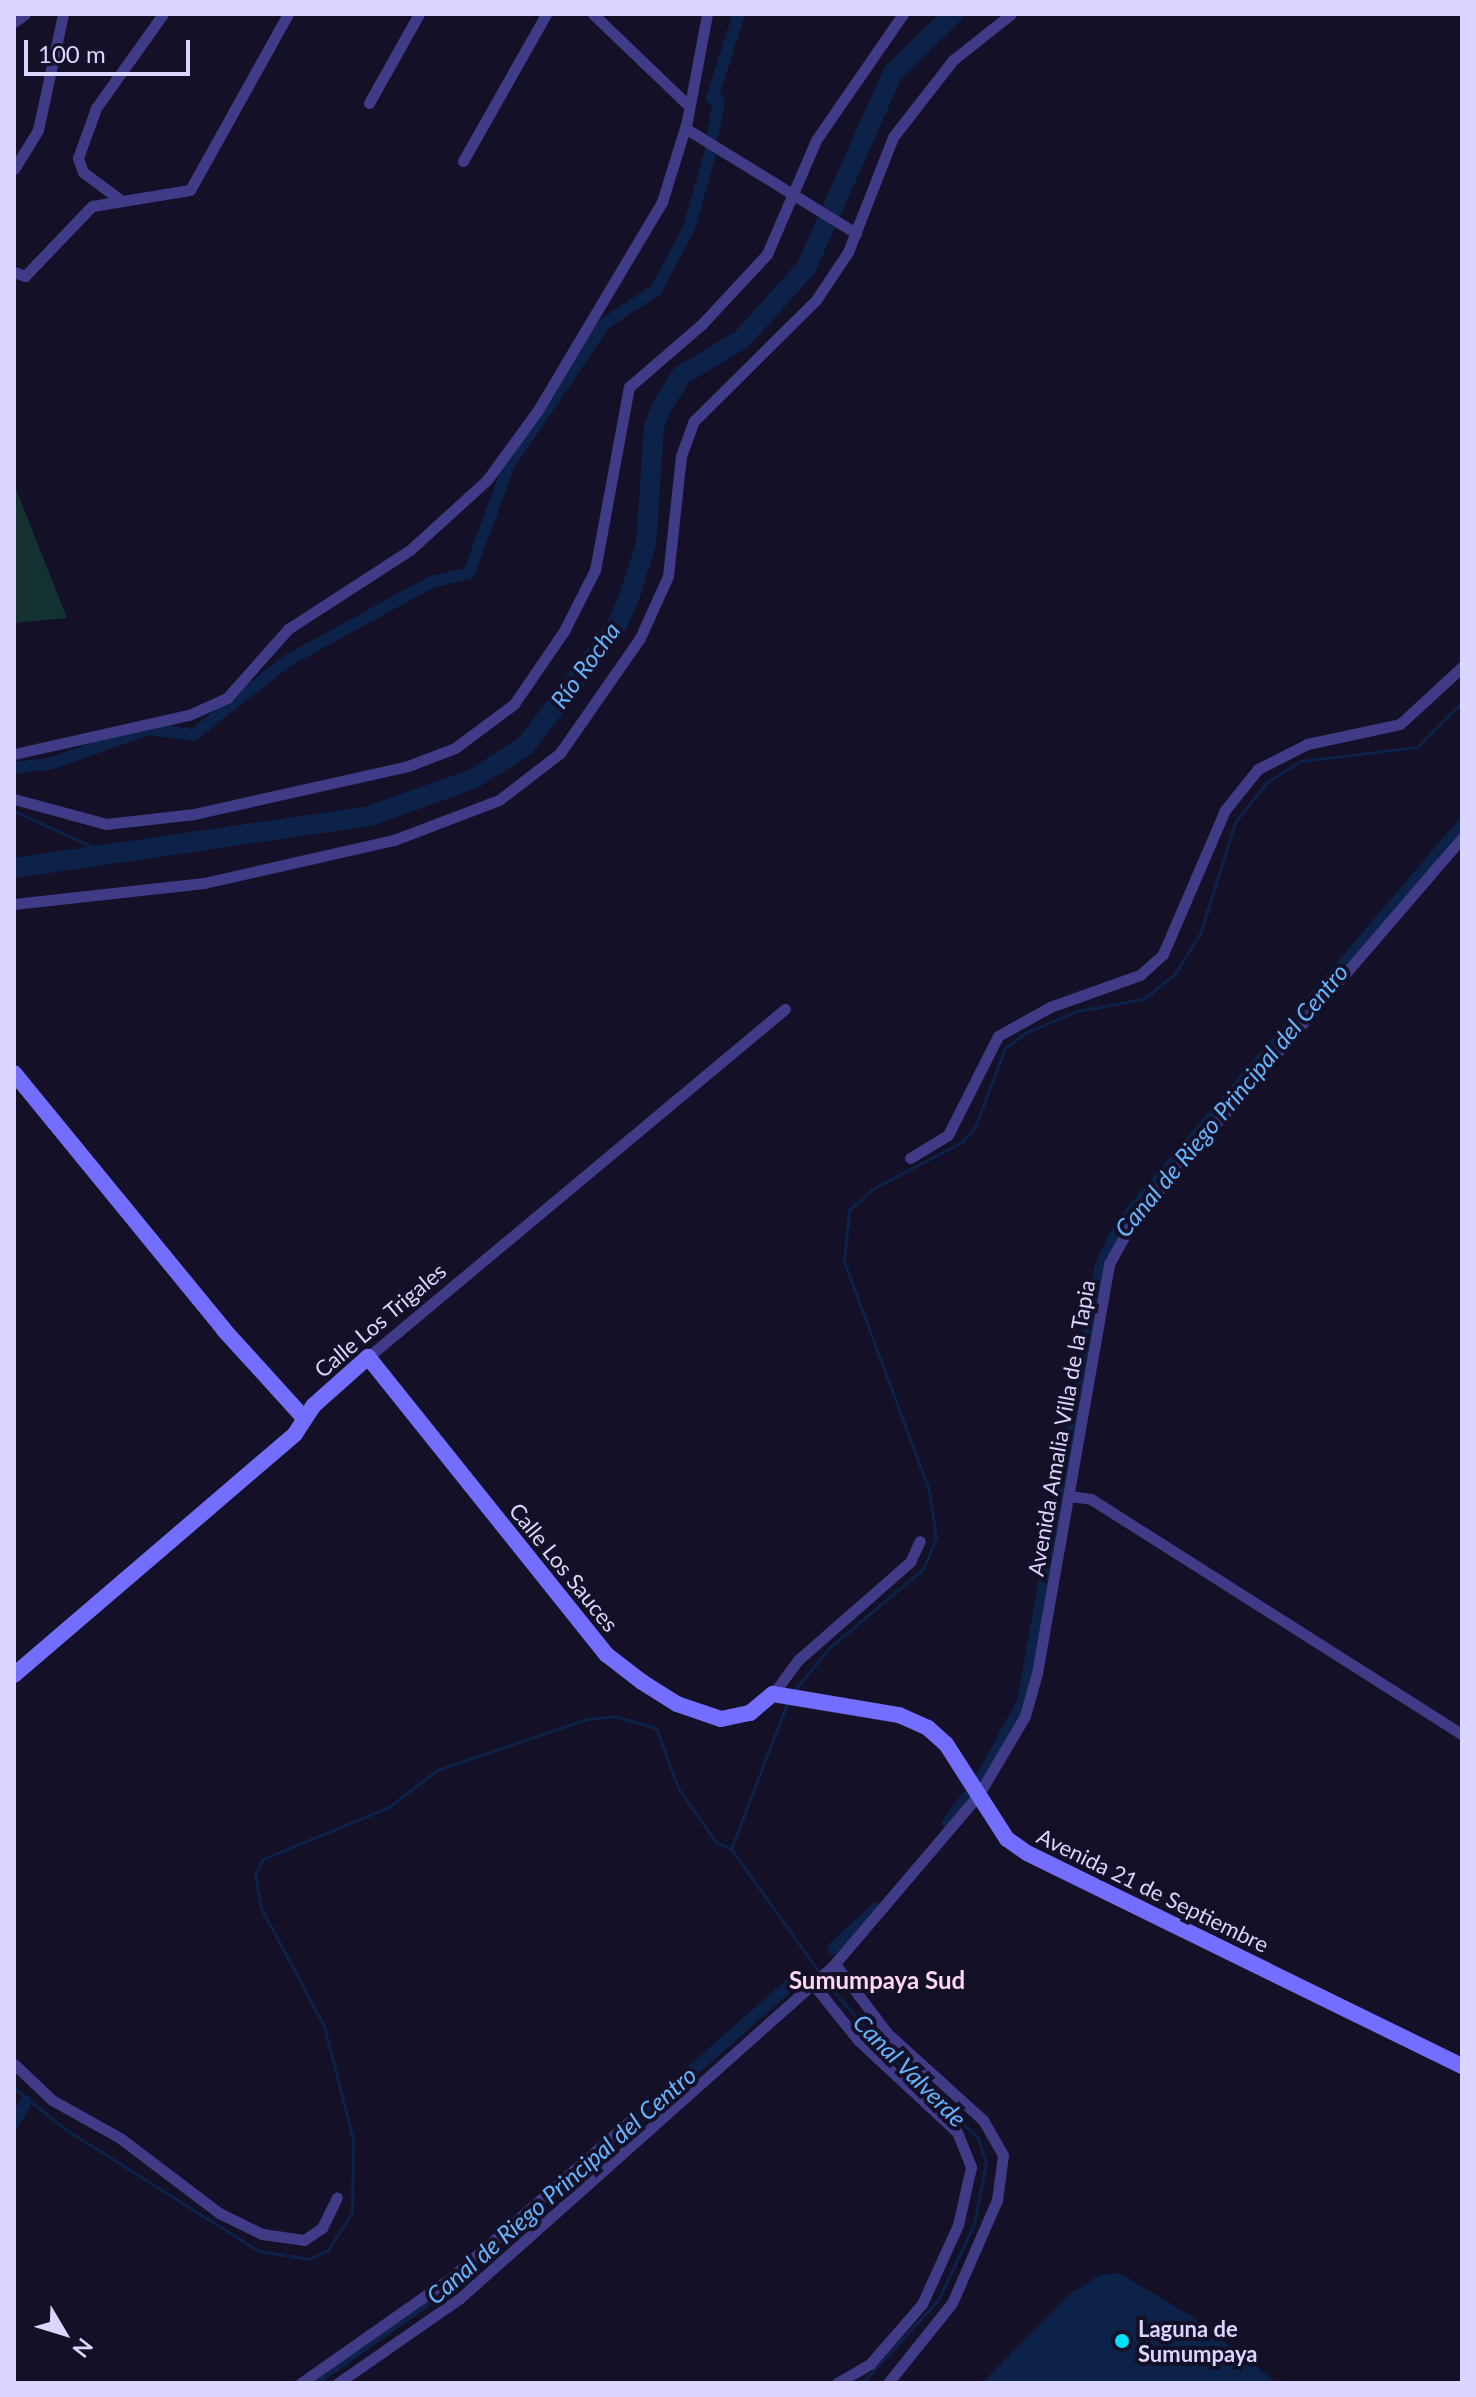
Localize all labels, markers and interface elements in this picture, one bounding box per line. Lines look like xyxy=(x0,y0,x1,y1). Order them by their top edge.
scale bar xyxy=(28,24,194,74)
text: 100 m xyxy=(38,39,106,68)
water label: Río Rocha xyxy=(544,616,626,714)
water label: Canal de Riego Principal del Centro xyxy=(1108,958,1354,1242)
street label: Calle Los Trigales xyxy=(309,1257,451,1383)
street label: Avenida Amalia Villa de la Tapia xyxy=(1022,1277,1100,1579)
street label: Calle Los Sauces xyxy=(504,1497,624,1637)
street label: Avenida 21 de Septiembre xyxy=(1033,1822,1273,1958)
district label: Sumumpaya Sud xyxy=(789,1966,965,1994)
water label: Canal Valverde xyxy=(847,2007,973,2133)
water label: Canal de Riego Principal del Centro xyxy=(420,2060,702,2310)
north arrow xyxy=(24,2293,104,2373)
place label: Laguna de Sumumpaya xyxy=(1138,2315,1257,2366)
marker: Laguna de Sumumpaya xyxy=(1113,2332,1131,2350)
text: N xyxy=(67,2333,99,2363)

